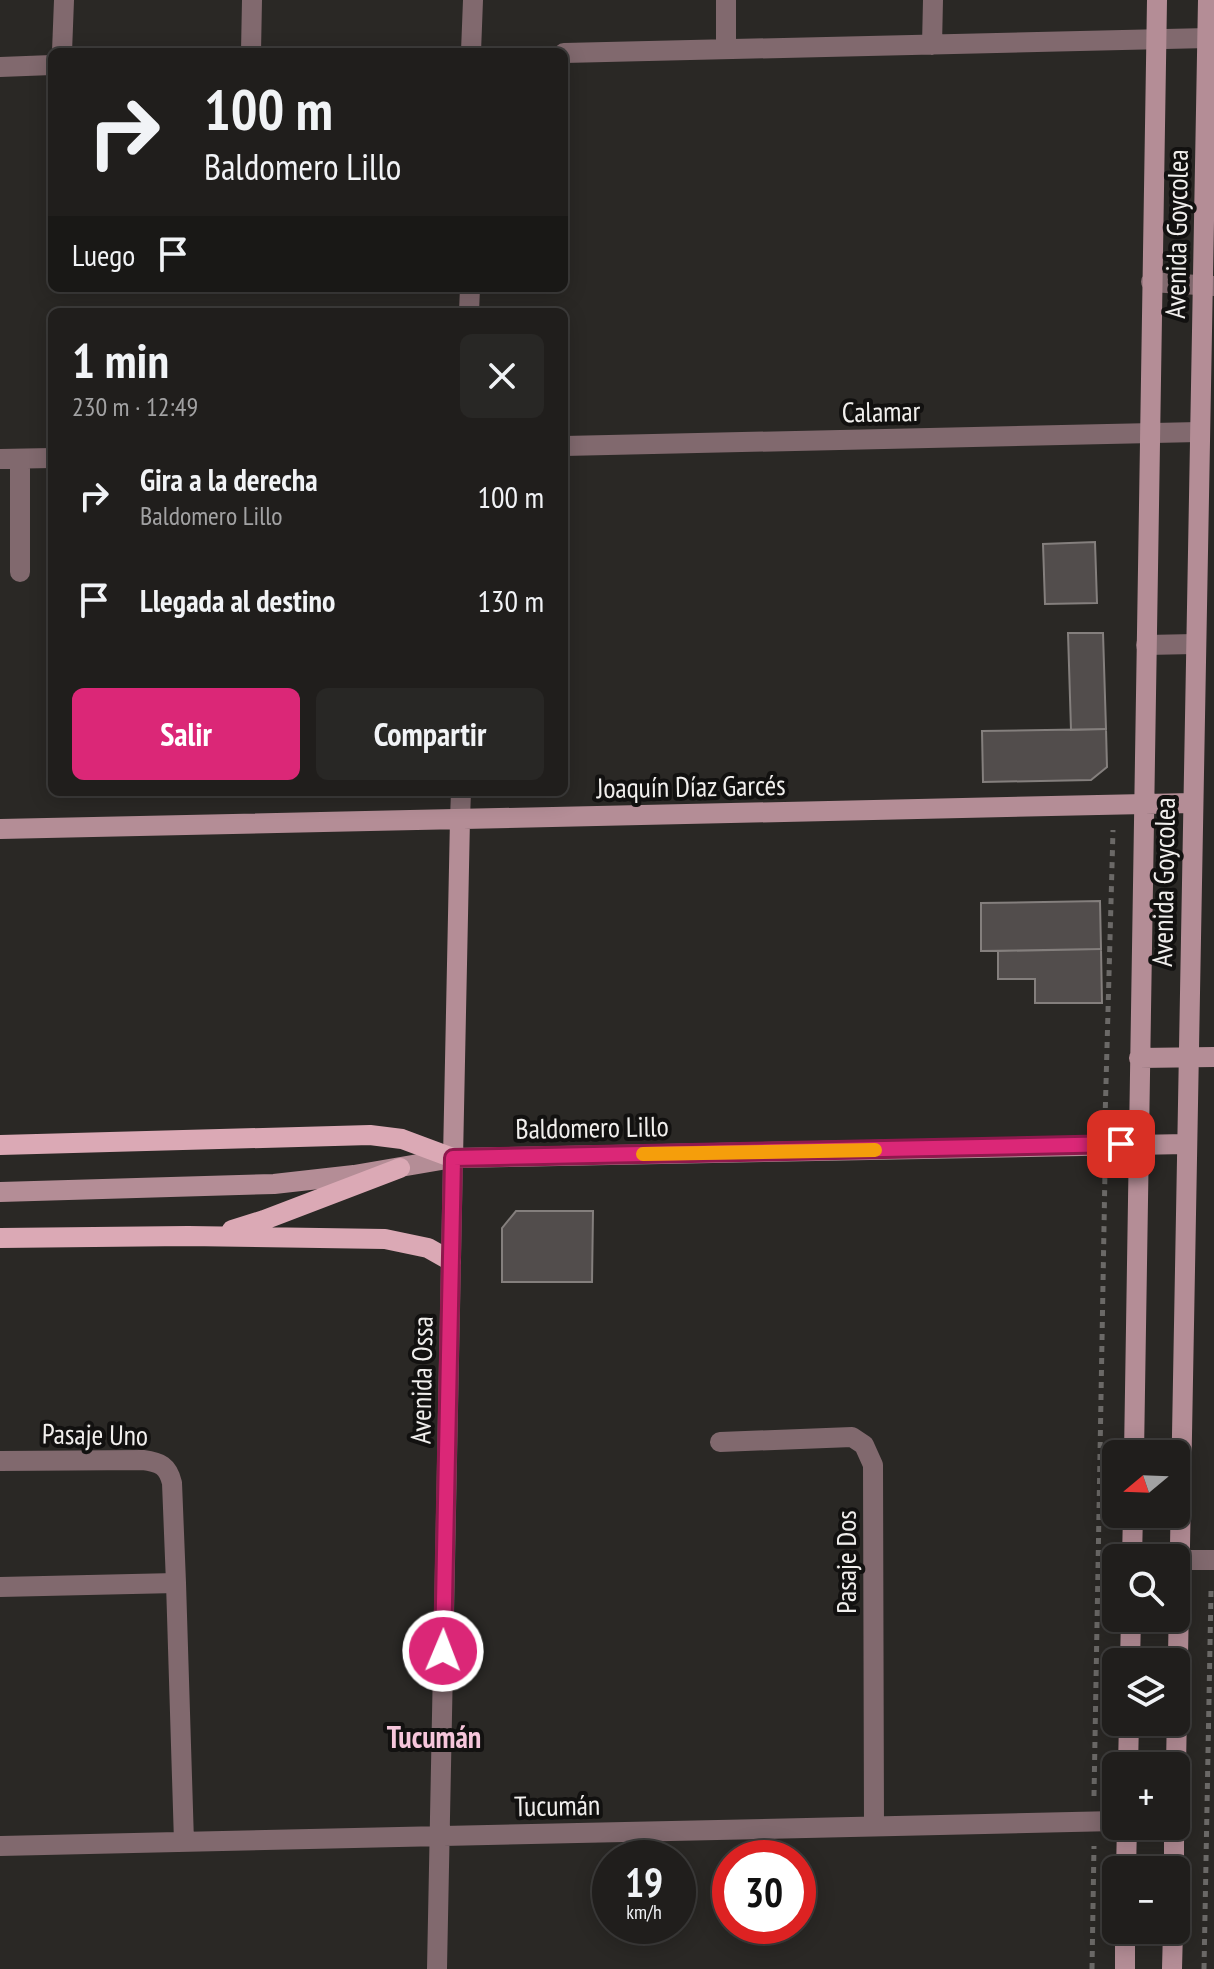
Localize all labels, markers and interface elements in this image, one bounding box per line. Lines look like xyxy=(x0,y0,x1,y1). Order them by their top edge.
text: 100 m xyxy=(204,73,333,145)
icon: right xyxy=(72,80,176,184)
text: Baldomero Lillo xyxy=(204,143,401,190)
street label: Avenida Goycolea xyxy=(1156,149,1196,319)
icon: arrive xyxy=(151,232,195,276)
text: Luego xyxy=(72,235,135,274)
text: 1 min xyxy=(72,329,169,391)
button: close xyxy=(460,334,544,418)
text: 230 m · 12:49 xyxy=(72,390,198,423)
street label: Calamar xyxy=(841,392,921,430)
text: Gira a la derecha xyxy=(140,460,318,499)
icon: right xyxy=(72,474,116,518)
text: 100 m xyxy=(478,477,544,516)
text: Baldomero Lillo xyxy=(140,499,283,532)
icon: arrive xyxy=(72,578,116,622)
text: Llegada al destino xyxy=(140,581,335,620)
text: 130 m xyxy=(478,581,544,620)
button: Salir xyxy=(72,688,300,780)
button: Compartir xyxy=(316,688,544,780)
street label: Joaquín Díaz Garcés xyxy=(595,766,786,806)
street label: Avenida Goycolea xyxy=(1143,797,1183,967)
street label: Baldomero Lillo xyxy=(515,1107,669,1147)
pin xyxy=(1087,1110,1155,1178)
icon: arrive xyxy=(1099,1122,1143,1166)
street label: Avenida Ossa xyxy=(401,1316,441,1444)
street label: Pasaje Uno xyxy=(42,1415,148,1453)
north arrow xyxy=(1102,1440,1190,1528)
map controls xyxy=(1102,1440,1190,1944)
street label: Pasaje Dos xyxy=(827,1510,864,1614)
button: search xyxy=(1102,1544,1190,1632)
position arrow xyxy=(401,1609,485,1693)
button: layers xyxy=(1102,1648,1190,1736)
district label: Tucumán xyxy=(387,1717,481,1756)
button: + xyxy=(1102,1752,1190,1840)
street label: Tucumán xyxy=(514,1786,600,1824)
speed limit sign: 30 xyxy=(712,1840,816,1944)
text: 19 xyxy=(625,1856,663,1908)
button: − xyxy=(1102,1856,1190,1944)
text: km/h xyxy=(626,1899,662,1925)

